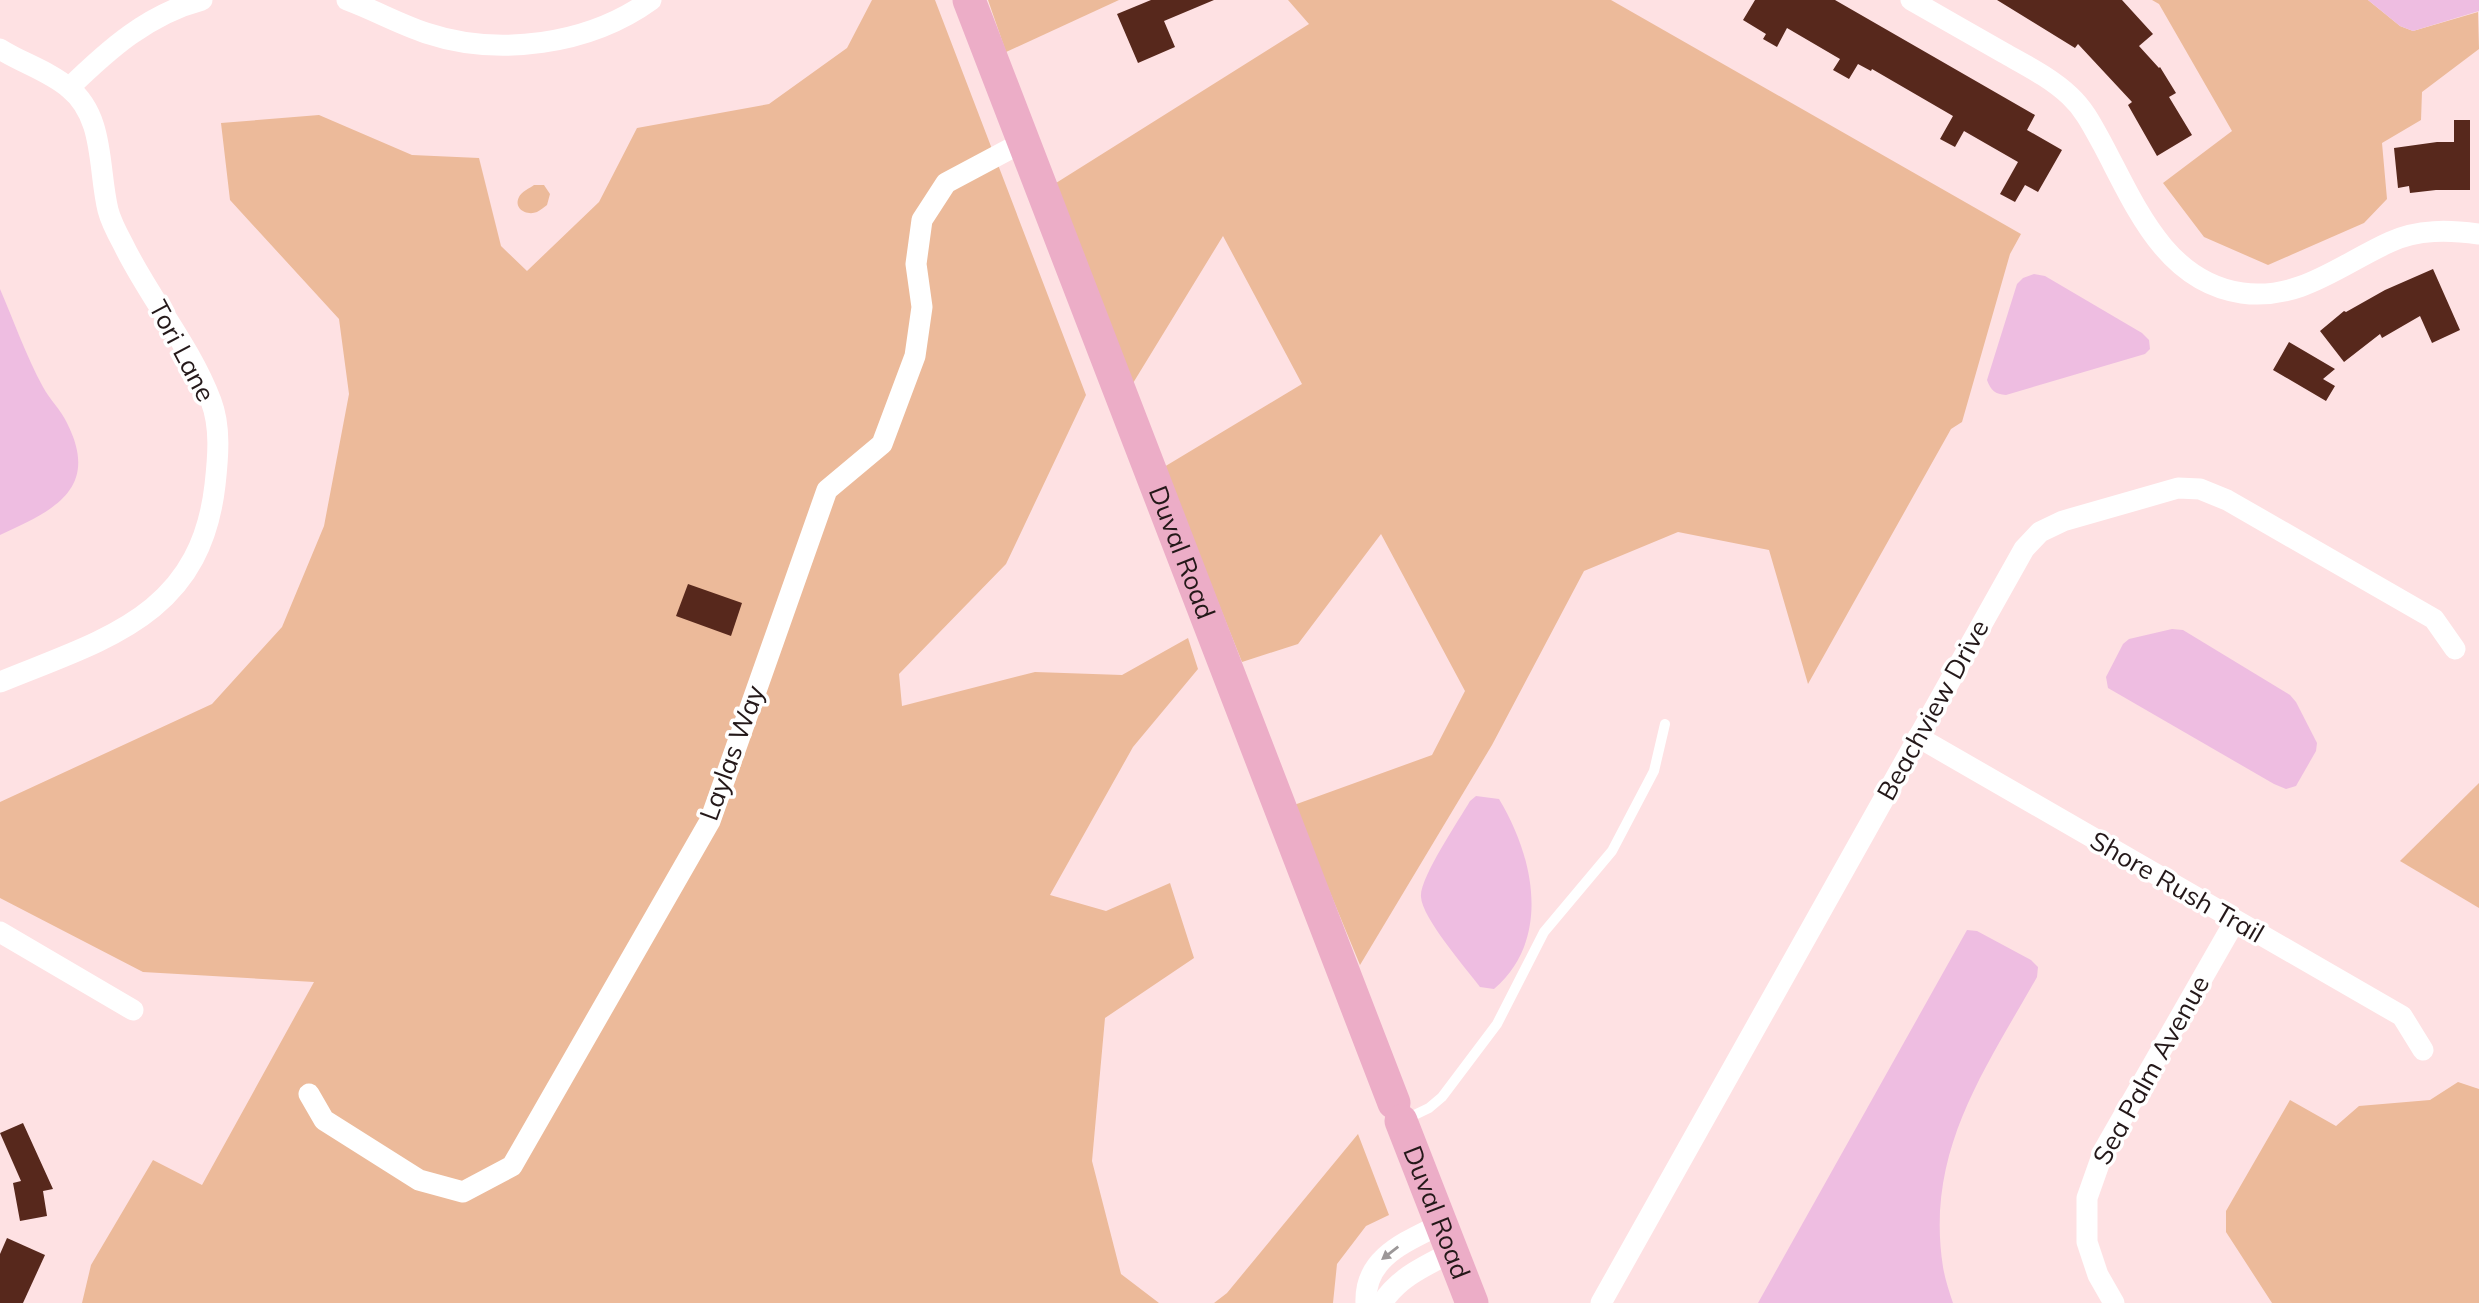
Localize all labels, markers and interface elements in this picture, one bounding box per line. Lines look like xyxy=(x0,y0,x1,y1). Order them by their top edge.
street label: Tori Lane xyxy=(142,294,223,407)
street label: Duval Road xyxy=(1142,481,1223,624)
street label: Beachview Drive xyxy=(1869,614,1996,806)
street label: Laylas Way xyxy=(692,680,771,825)
street label: Shore Rush Trail xyxy=(2084,823,2270,950)
street label: Sea Palm Avenue xyxy=(2085,969,2216,1170)
street label: Duval Road xyxy=(1396,1141,1478,1284)
one-way arrow xyxy=(1382,1246,1400,1261)

